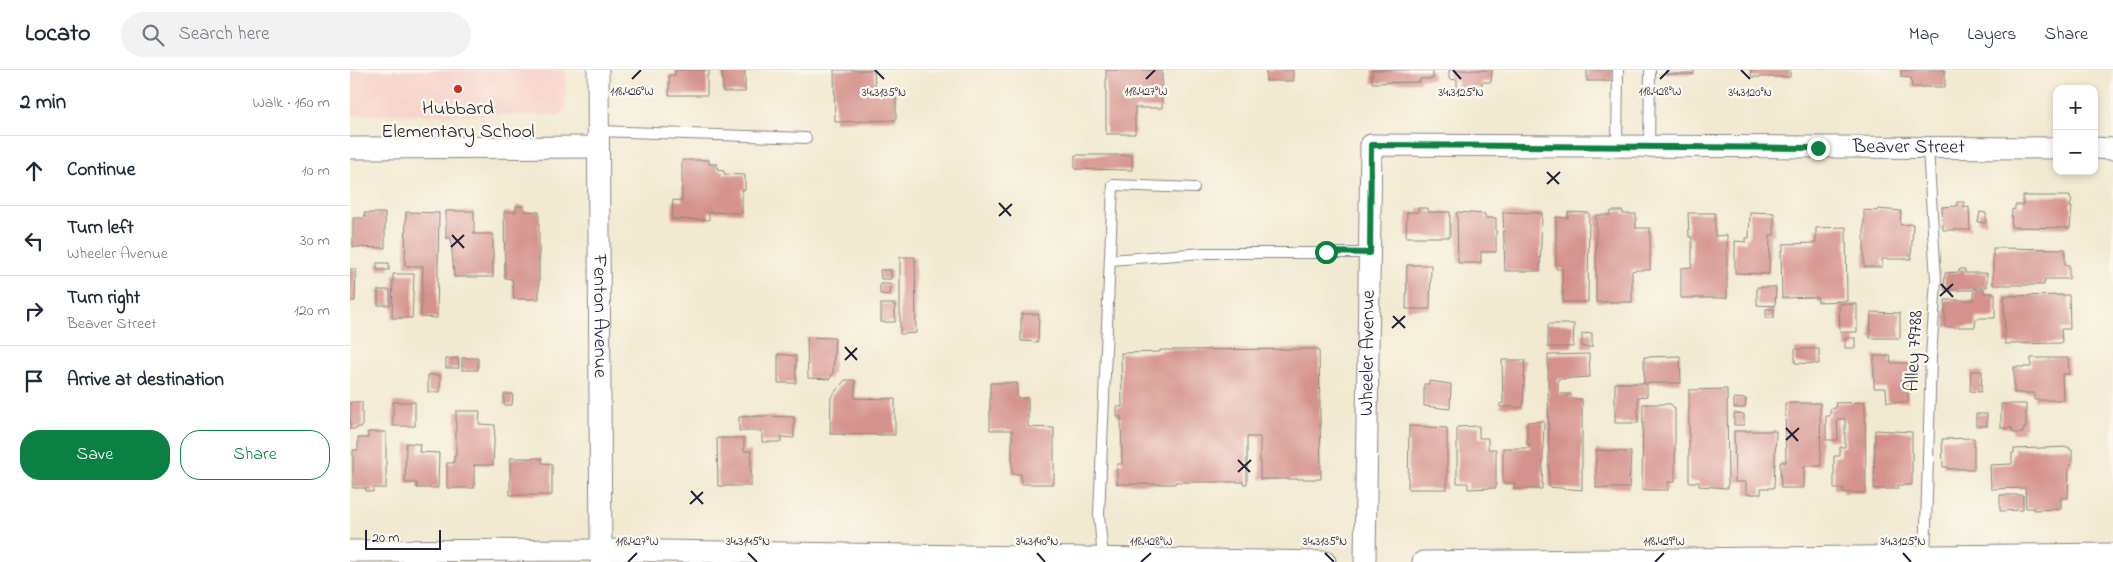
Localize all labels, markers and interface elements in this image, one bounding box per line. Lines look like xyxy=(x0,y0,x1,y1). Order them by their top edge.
search box xyxy=(121,12,471,57)
text: Locato xyxy=(25,17,91,52)
icon: search xyxy=(139,21,167,49)
text: Search here xyxy=(179,21,270,48)
text: Map xyxy=(1909,22,1939,48)
text: Layers xyxy=(1967,22,2017,48)
text: Share xyxy=(2045,22,2088,48)
marker: Hubbard Elementary School xyxy=(452,83,464,95)
text: 118.426°W xyxy=(610,83,654,101)
text: 118.427°W xyxy=(1125,83,1167,101)
text: 118.428°W xyxy=(1639,83,1681,101)
text: 34.3135°N xyxy=(862,84,906,102)
text: 34.3125°N xyxy=(1438,84,1484,102)
text: 34.3120°N xyxy=(1728,84,1772,102)
map controls xyxy=(2053,85,2098,175)
button: + xyxy=(2053,85,2098,130)
text: 2 min xyxy=(20,88,66,118)
text: Walk · 160 m xyxy=(252,91,330,115)
place label: Hubbard Elementary School xyxy=(381,95,535,147)
button: − xyxy=(2053,130,2098,175)
street label: Beaver Street xyxy=(1852,133,1965,162)
route end xyxy=(1807,137,1830,160)
icon: ahead xyxy=(20,157,48,185)
text: Continue xyxy=(67,157,135,184)
text: 10 m xyxy=(302,159,330,183)
text: Turn left xyxy=(67,215,134,242)
icon: left xyxy=(20,227,48,255)
text: 30 m xyxy=(300,229,330,253)
route start xyxy=(1315,241,1338,264)
text: Wheeler Avenue xyxy=(67,242,168,266)
street label: Fenton Avenue xyxy=(585,253,614,378)
text: Turn right xyxy=(67,285,140,312)
street label: Wheeler Avenue xyxy=(1353,290,1383,416)
icon: right xyxy=(20,297,48,325)
text: 120 m xyxy=(294,299,330,323)
street label: Alley 79788 xyxy=(1898,309,1932,393)
text: Beaver Street xyxy=(67,312,157,336)
icon: arrive xyxy=(20,367,48,395)
text: Arrive at destination xyxy=(67,367,224,394)
button: Save xyxy=(20,430,170,480)
button: Share xyxy=(180,430,330,480)
scale bar xyxy=(365,527,441,550)
text: 20 m xyxy=(372,528,399,549)
text: 118.427°W xyxy=(616,533,658,551)
text: 34.3145°N xyxy=(726,533,770,551)
text: 34.3140°N xyxy=(1016,533,1058,551)
text: 118.428°W xyxy=(1130,533,1172,551)
text: 34.3135°N xyxy=(1303,533,1347,551)
text: 118.429°W xyxy=(1643,533,1685,551)
text: 34.3125°N xyxy=(1880,533,1926,551)

